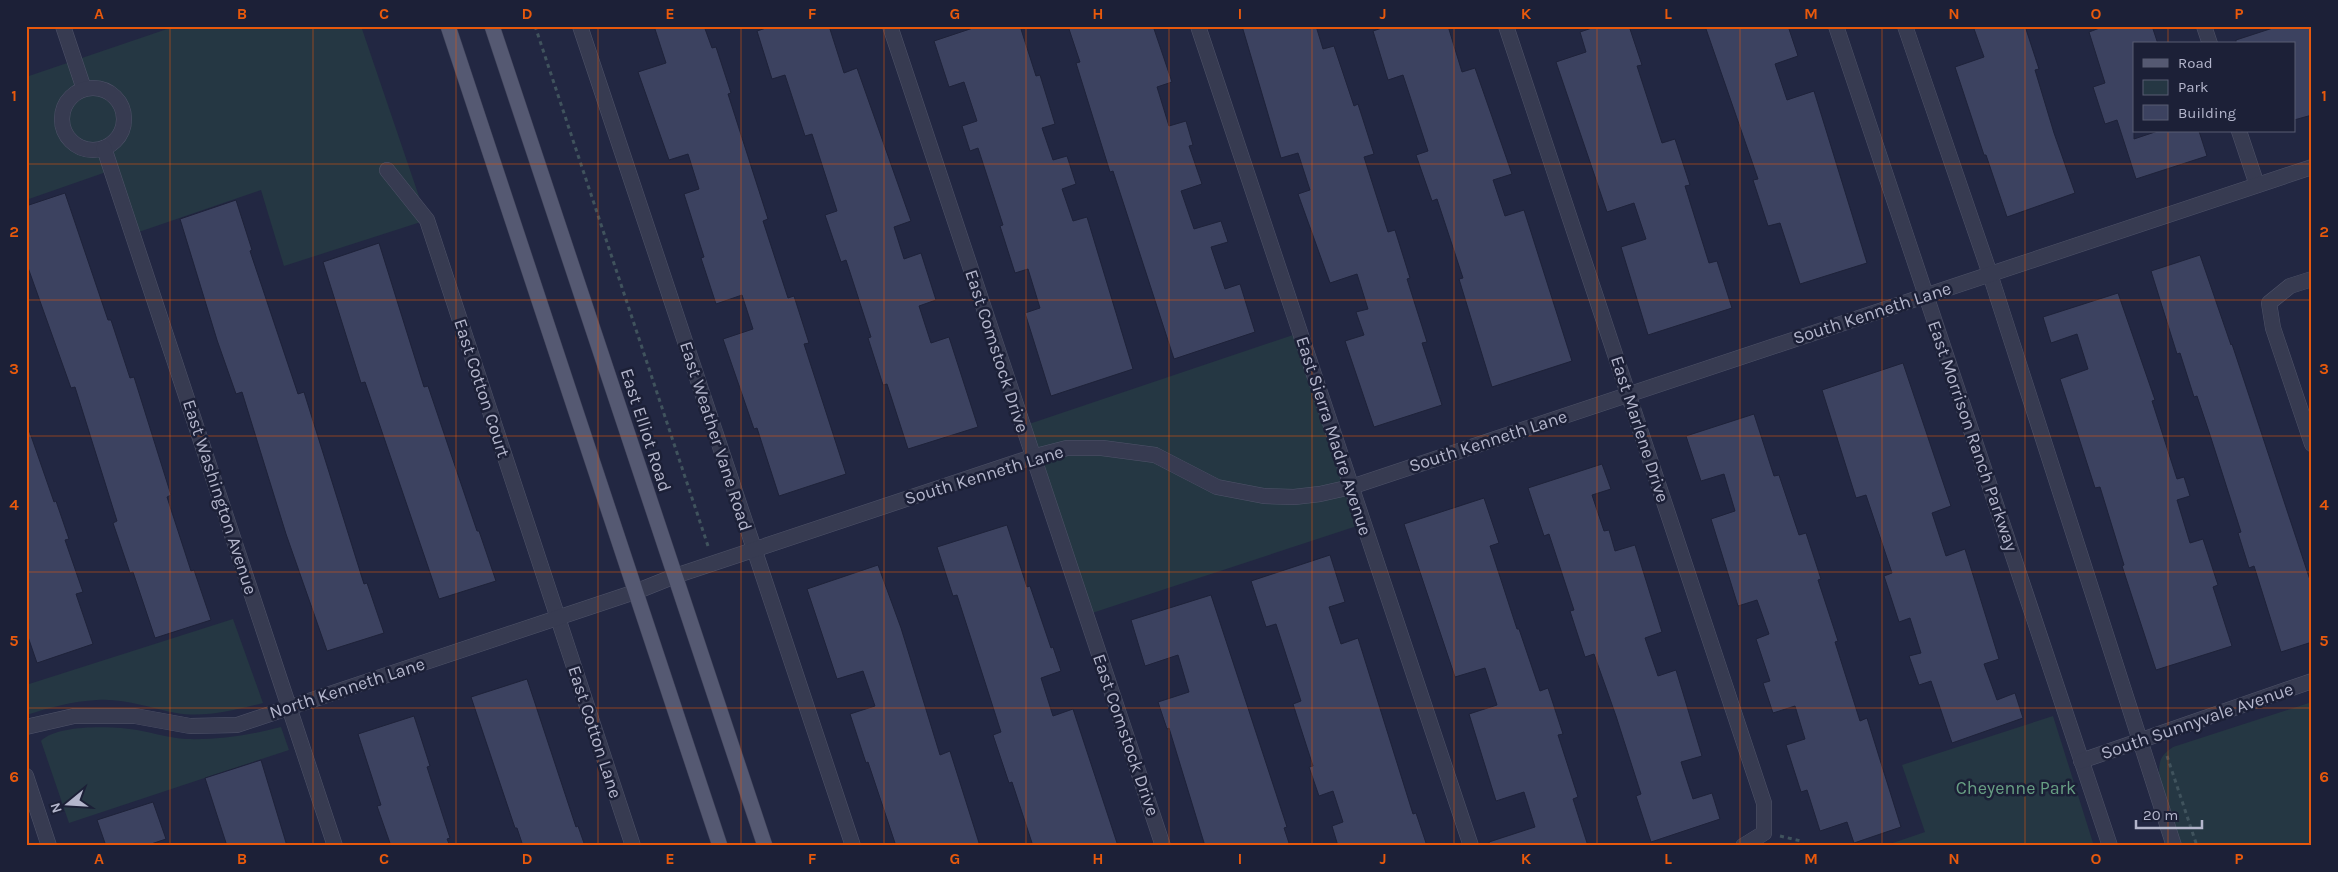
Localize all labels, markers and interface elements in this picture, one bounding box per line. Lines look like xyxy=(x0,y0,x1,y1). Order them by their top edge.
text: A xyxy=(94,4,104,23)
text: B xyxy=(237,4,247,23)
text: C xyxy=(379,4,389,23)
text: D xyxy=(522,4,533,23)
text: E xyxy=(665,4,675,23)
text: F xyxy=(808,4,817,23)
text: G xyxy=(950,4,960,23)
text: H xyxy=(1092,4,1104,23)
text: I xyxy=(1238,4,1242,23)
text: J xyxy=(1379,4,1387,23)
text: K xyxy=(1521,4,1532,23)
text: L xyxy=(1664,4,1672,23)
text: M xyxy=(1804,4,1818,23)
text: N xyxy=(1948,4,1960,23)
text: O xyxy=(2091,4,2102,23)
text: P xyxy=(2234,4,2244,23)
legend xyxy=(2133,42,2296,132)
text: Road xyxy=(2178,54,2213,72)
text: Park xyxy=(2178,78,2208,96)
text: 1 xyxy=(11,86,17,105)
text: 1 xyxy=(2321,86,2327,105)
text: Building xyxy=(2178,104,2236,122)
text: 2 xyxy=(9,222,19,241)
text: 2 xyxy=(2319,222,2329,241)
street label: East Comstock Drive xyxy=(960,267,1034,435)
street label: South Kenneth Lane xyxy=(1790,277,1954,349)
street label: East Cotton Court xyxy=(449,316,515,461)
street label: East Morrison Ranch Parkway xyxy=(1923,318,2023,555)
street label: East Sierra Madre Avenue xyxy=(1291,334,1377,538)
street label: East Weather Vane Road xyxy=(675,338,757,534)
street label: East Marlene Drive xyxy=(1606,353,1674,505)
text: 3 xyxy=(9,359,19,378)
text: 3 xyxy=(2319,359,2329,378)
street label: East Elliot Road xyxy=(616,366,676,494)
street label: East Washington Avenue xyxy=(178,397,262,597)
street label: South Kenneth Lane xyxy=(1406,405,1570,477)
street label: South Kenneth Lane xyxy=(902,440,1066,510)
text: 4 xyxy=(9,495,19,514)
text: 4 xyxy=(2319,495,2329,514)
text: 5 xyxy=(9,631,19,650)
text: 5 xyxy=(2319,631,2329,650)
street label: East Comstock Drive xyxy=(1088,651,1164,819)
street label: North Kenneth Lane xyxy=(267,653,427,723)
street label: East Cotton Lane xyxy=(563,663,627,801)
street label: South Sunnyvale Avenue xyxy=(2098,678,2296,764)
text: 6 xyxy=(9,767,19,786)
text: 6 xyxy=(2319,767,2329,786)
park label: Cheyenne Park xyxy=(1956,777,2076,799)
north arrow xyxy=(42,780,92,830)
scale bar xyxy=(2136,797,2202,829)
text: N xyxy=(46,800,66,815)
text: 20 m xyxy=(2143,806,2178,824)
text: A xyxy=(94,849,104,868)
text: B xyxy=(237,849,247,868)
text: C xyxy=(379,849,389,868)
text: D xyxy=(522,849,533,868)
text: E xyxy=(665,849,675,868)
text: F xyxy=(808,849,817,868)
text: G xyxy=(950,849,960,868)
text: H xyxy=(1092,849,1104,868)
text: I xyxy=(1238,849,1242,868)
text: J xyxy=(1379,849,1387,868)
text: K xyxy=(1521,849,1532,868)
text: L xyxy=(1664,849,1672,868)
text: M xyxy=(1804,849,1818,868)
text: N xyxy=(1948,849,1960,868)
text: O xyxy=(2091,849,2102,868)
text: P xyxy=(2234,849,2244,868)

